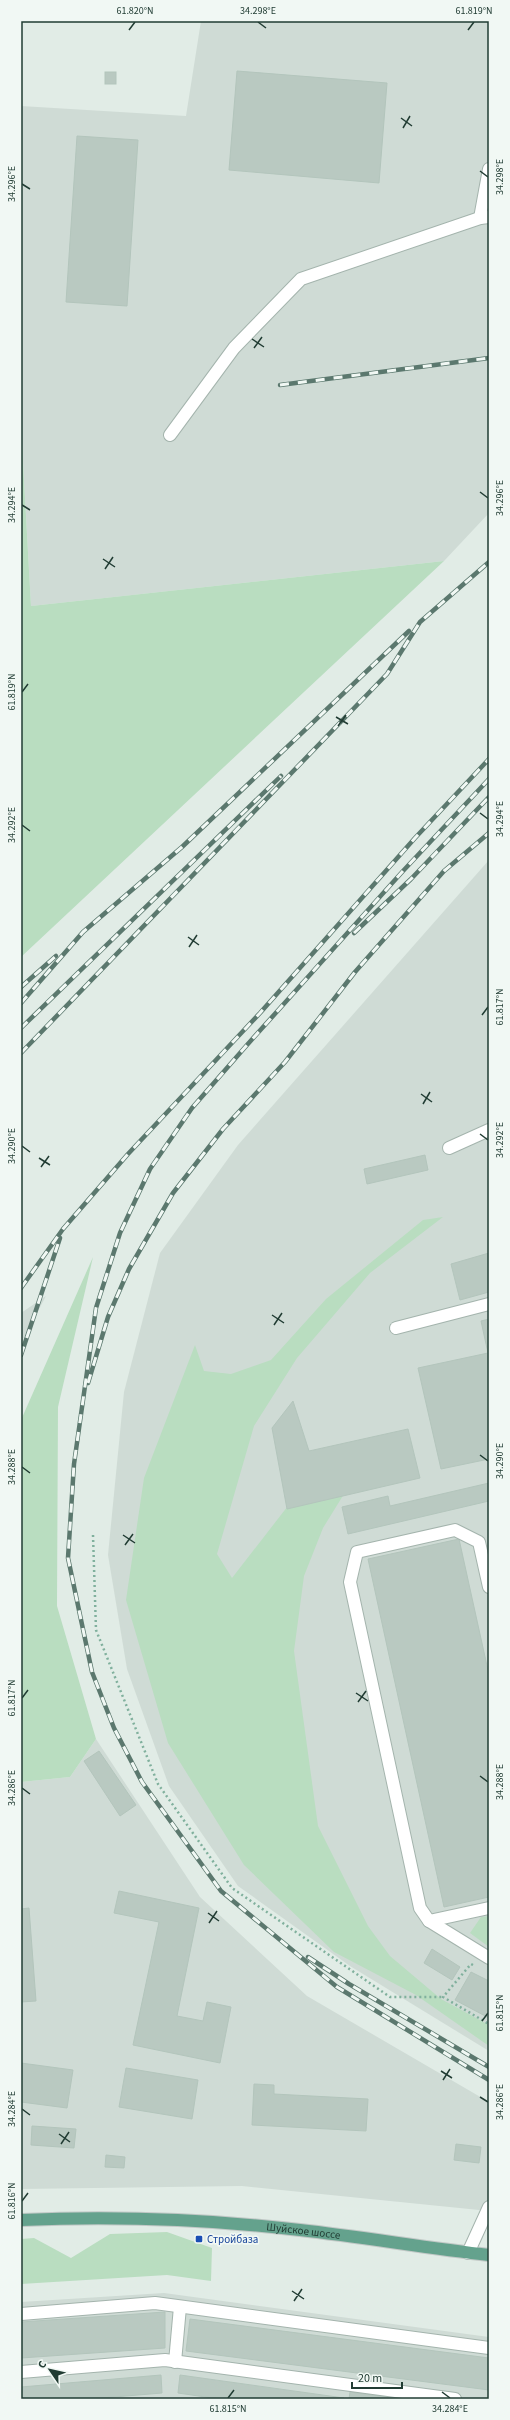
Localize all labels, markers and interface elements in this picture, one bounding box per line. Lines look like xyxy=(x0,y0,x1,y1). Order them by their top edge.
text: 61.820°N xyxy=(116,4,154,18)
text: 34.298°E xyxy=(240,4,276,18)
text: 61.819°N xyxy=(455,4,493,18)
text: 34.298°E xyxy=(493,159,507,195)
text: 34.296°E xyxy=(5,166,19,202)
text: 34.296°E xyxy=(493,480,507,516)
text: 34.294°E xyxy=(5,487,19,523)
text: 61.819°N xyxy=(5,673,19,711)
text: 34.294°E xyxy=(493,801,507,837)
text: 34.292°E xyxy=(5,807,19,843)
text: 61.817°N xyxy=(493,988,507,1026)
text: 34.292°E xyxy=(493,1122,507,1158)
text: 34.290°E xyxy=(5,1128,19,1164)
text: 34.290°E xyxy=(493,1443,507,1479)
text: 34.288°E xyxy=(5,1449,19,1485)
text: 61.817°N xyxy=(5,1679,19,1717)
text: 34.288°E xyxy=(493,1764,507,1800)
text: 34.286°E xyxy=(5,1770,19,1806)
text: 61.815°N xyxy=(493,1994,507,2032)
text: 34.286°E xyxy=(493,2084,507,2120)
text: 34.284°E xyxy=(5,2091,19,2127)
text: 61.816°N xyxy=(5,2182,19,2220)
street label: Шуйское шоссе xyxy=(266,2219,342,2243)
place label: Стройбаза xyxy=(207,2232,258,2247)
marker: Стройбаза xyxy=(194,2234,204,2244)
north arrow xyxy=(30,2350,70,2390)
text: С xyxy=(34,2357,50,2372)
scale bar xyxy=(352,2364,402,2390)
text: 20 m xyxy=(358,2370,382,2387)
text: 61.815°N xyxy=(209,2402,247,2416)
text: 34.284°E xyxy=(432,2402,468,2416)

